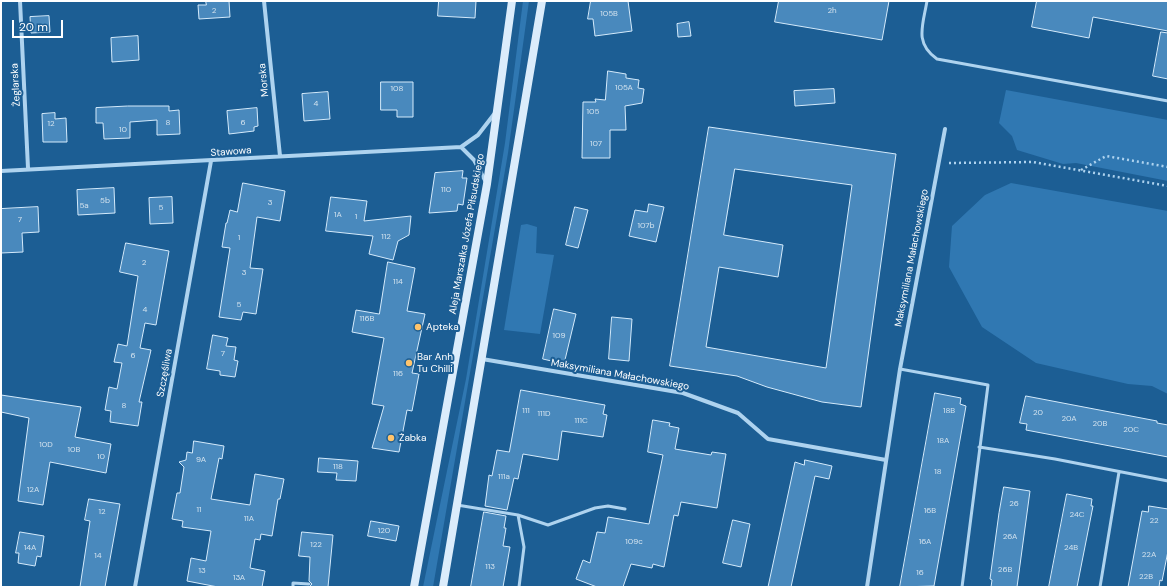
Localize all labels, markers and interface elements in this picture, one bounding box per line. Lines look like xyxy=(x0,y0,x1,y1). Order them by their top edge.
house number: 2 xyxy=(212,6,216,16)
house number: 2h xyxy=(827,6,837,16)
house number: 105B xyxy=(600,9,618,19)
scale bar xyxy=(14,12,65,38)
text: 20 m xyxy=(19,19,48,35)
street label: Żeglarska xyxy=(9,63,23,107)
street label: Morska xyxy=(256,63,272,97)
house number: 105A xyxy=(615,83,633,93)
house number: 108 xyxy=(391,84,403,94)
house number: 4 xyxy=(314,99,318,109)
house number: 105 xyxy=(587,107,599,117)
house number: 8 xyxy=(166,118,170,128)
house number: 6 xyxy=(240,118,246,128)
house number: 12 xyxy=(47,119,55,129)
house number: 10 xyxy=(119,125,127,135)
house number: 107 xyxy=(590,139,602,149)
street label: Stawowa xyxy=(210,145,252,159)
street label: Aleja Marszałka Józefa Piłsudskiego xyxy=(447,153,487,315)
house number: 110 xyxy=(441,185,451,195)
street label: Maksymiliana Małachowskiego xyxy=(893,188,931,328)
house number: 5b xyxy=(100,196,110,206)
house number: 3 xyxy=(268,198,272,208)
house number: 5a xyxy=(79,201,89,211)
house number: 5 xyxy=(159,203,163,213)
house number: 1A xyxy=(334,210,342,220)
house number: 1 xyxy=(355,212,357,222)
house number: 7 xyxy=(18,215,22,225)
house number: 107b xyxy=(637,221,655,231)
house number: 112 xyxy=(381,232,391,242)
house number: 1 xyxy=(238,233,240,243)
house number: 2 xyxy=(142,258,146,268)
house number: 3 xyxy=(242,268,246,278)
house number: 114 xyxy=(393,277,403,287)
house number: 5 xyxy=(237,300,241,310)
house number: 4 xyxy=(143,305,147,315)
house number: 116B xyxy=(360,314,374,324)
place label: Apteka xyxy=(426,321,459,333)
marker: Apteka xyxy=(413,322,423,332)
house number: 109 xyxy=(553,331,565,341)
street label: Szczęśliwa xyxy=(155,348,175,398)
house number: 7 xyxy=(221,349,225,359)
house number: 6 xyxy=(130,351,136,361)
place label: Bar Anh Tu Chilli xyxy=(417,351,453,374)
street label: Maksymiliana Małachowskiego xyxy=(550,357,690,393)
marker: Bar Anh Tu Chilli xyxy=(404,358,414,368)
house number: 116 xyxy=(393,369,403,379)
house number: 8 xyxy=(122,401,126,411)
house number: 111 xyxy=(522,406,530,416)
house number: 18B xyxy=(943,406,955,416)
house number: 20 xyxy=(1033,408,1043,418)
house number: 111D xyxy=(538,409,550,419)
house number: 20A xyxy=(1062,414,1076,424)
house number: 111C xyxy=(574,416,588,426)
house number: 20B xyxy=(1093,419,1107,429)
house number: 20C xyxy=(1123,425,1139,435)
place label: Żabka xyxy=(399,432,427,444)
marker: Żabka xyxy=(386,433,396,443)
house number: 18A xyxy=(937,436,949,446)
house number: 10D xyxy=(39,440,53,450)
house number: 10B xyxy=(68,445,80,455)
house number: 10 xyxy=(97,452,105,462)
house number: 9A xyxy=(196,455,206,465)
house number: 118 xyxy=(333,462,343,472)
house number: 18 xyxy=(934,467,942,477)
house number: 111a xyxy=(498,472,510,482)
house number: 12A xyxy=(27,485,39,495)
house number: 26 xyxy=(1009,499,1019,509)
house number: 11 xyxy=(197,505,201,515)
house number: 16B xyxy=(924,506,936,516)
house number: 12 xyxy=(98,507,106,517)
house number: 24C xyxy=(1069,510,1085,520)
house number: 11A xyxy=(244,514,254,524)
house number: 22 xyxy=(1149,516,1159,526)
house number: 120 xyxy=(378,526,390,536)
house number: 26A xyxy=(1003,532,1017,542)
house number: 109c xyxy=(625,537,643,547)
house number: 16A xyxy=(919,537,931,547)
house number: 122 xyxy=(310,540,322,550)
house number: 14A xyxy=(24,543,36,553)
house number: 24B xyxy=(1064,543,1078,553)
house number: 22A xyxy=(1142,550,1156,560)
house number: 14 xyxy=(94,551,102,561)
house number: 113 xyxy=(485,562,495,572)
house number: 26B xyxy=(998,565,1012,575)
house number: 13 xyxy=(198,566,206,576)
house number: 16 xyxy=(916,568,924,578)
house number: 22B xyxy=(1139,572,1153,582)
house number: 13A xyxy=(233,573,245,583)

